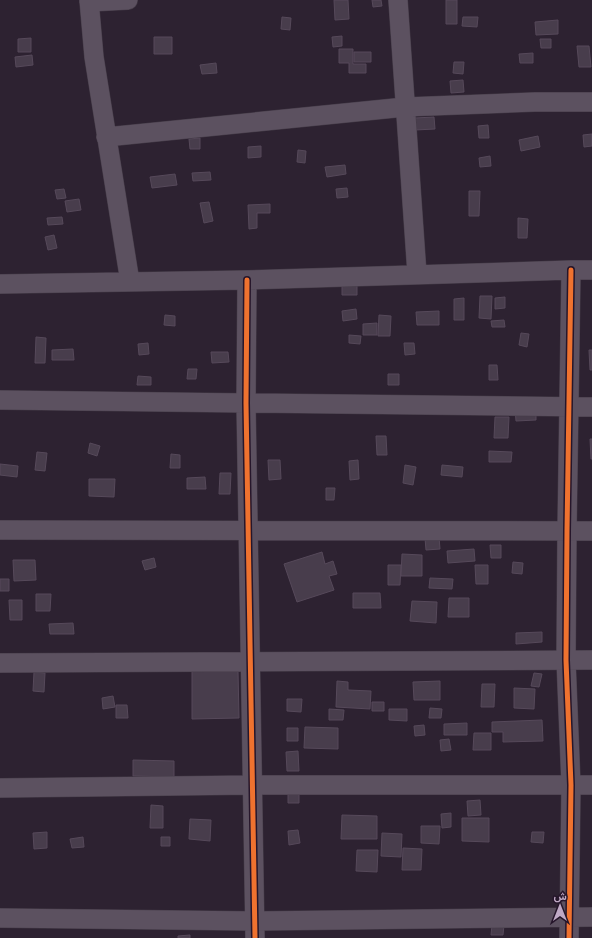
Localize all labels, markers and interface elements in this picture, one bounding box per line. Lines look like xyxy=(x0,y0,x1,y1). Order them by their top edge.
north arrow xyxy=(540,886,580,926)
text: ش xyxy=(553,889,567,903)

